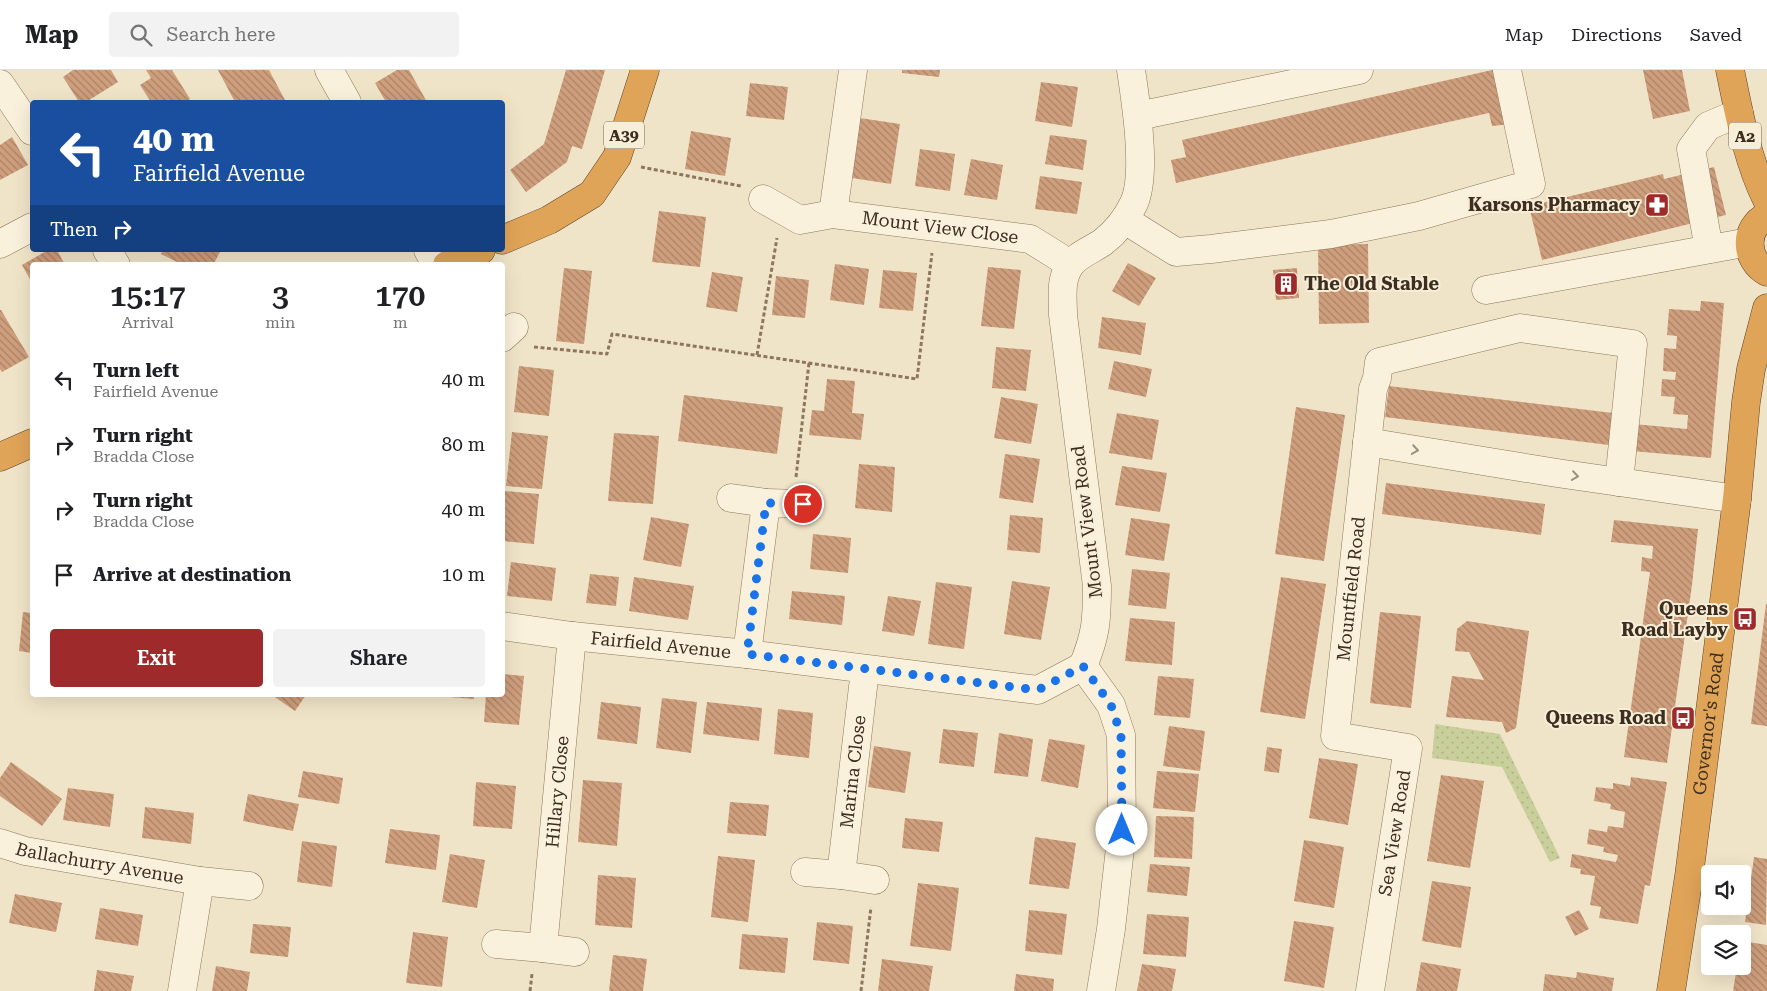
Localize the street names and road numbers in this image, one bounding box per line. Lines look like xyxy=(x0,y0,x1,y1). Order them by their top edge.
road number: A39 xyxy=(604,122,644,148)
road number: A2 xyxy=(1729,122,1761,150)
street label: Mount View Close xyxy=(861,207,1020,247)
street label: Mount View Road xyxy=(1067,444,1106,600)
street label: Mountfield Road xyxy=(1332,515,1369,662)
street label: Fairfield Avenue xyxy=(590,627,732,662)
street label: Governor's Road xyxy=(1688,650,1727,796)
street label: Marina Close xyxy=(836,714,870,829)
street label: Hillary Close xyxy=(541,735,573,849)
street label: Sea View Road xyxy=(1374,768,1415,897)
street label: Ballachurry Avenue xyxy=(13,838,185,888)

